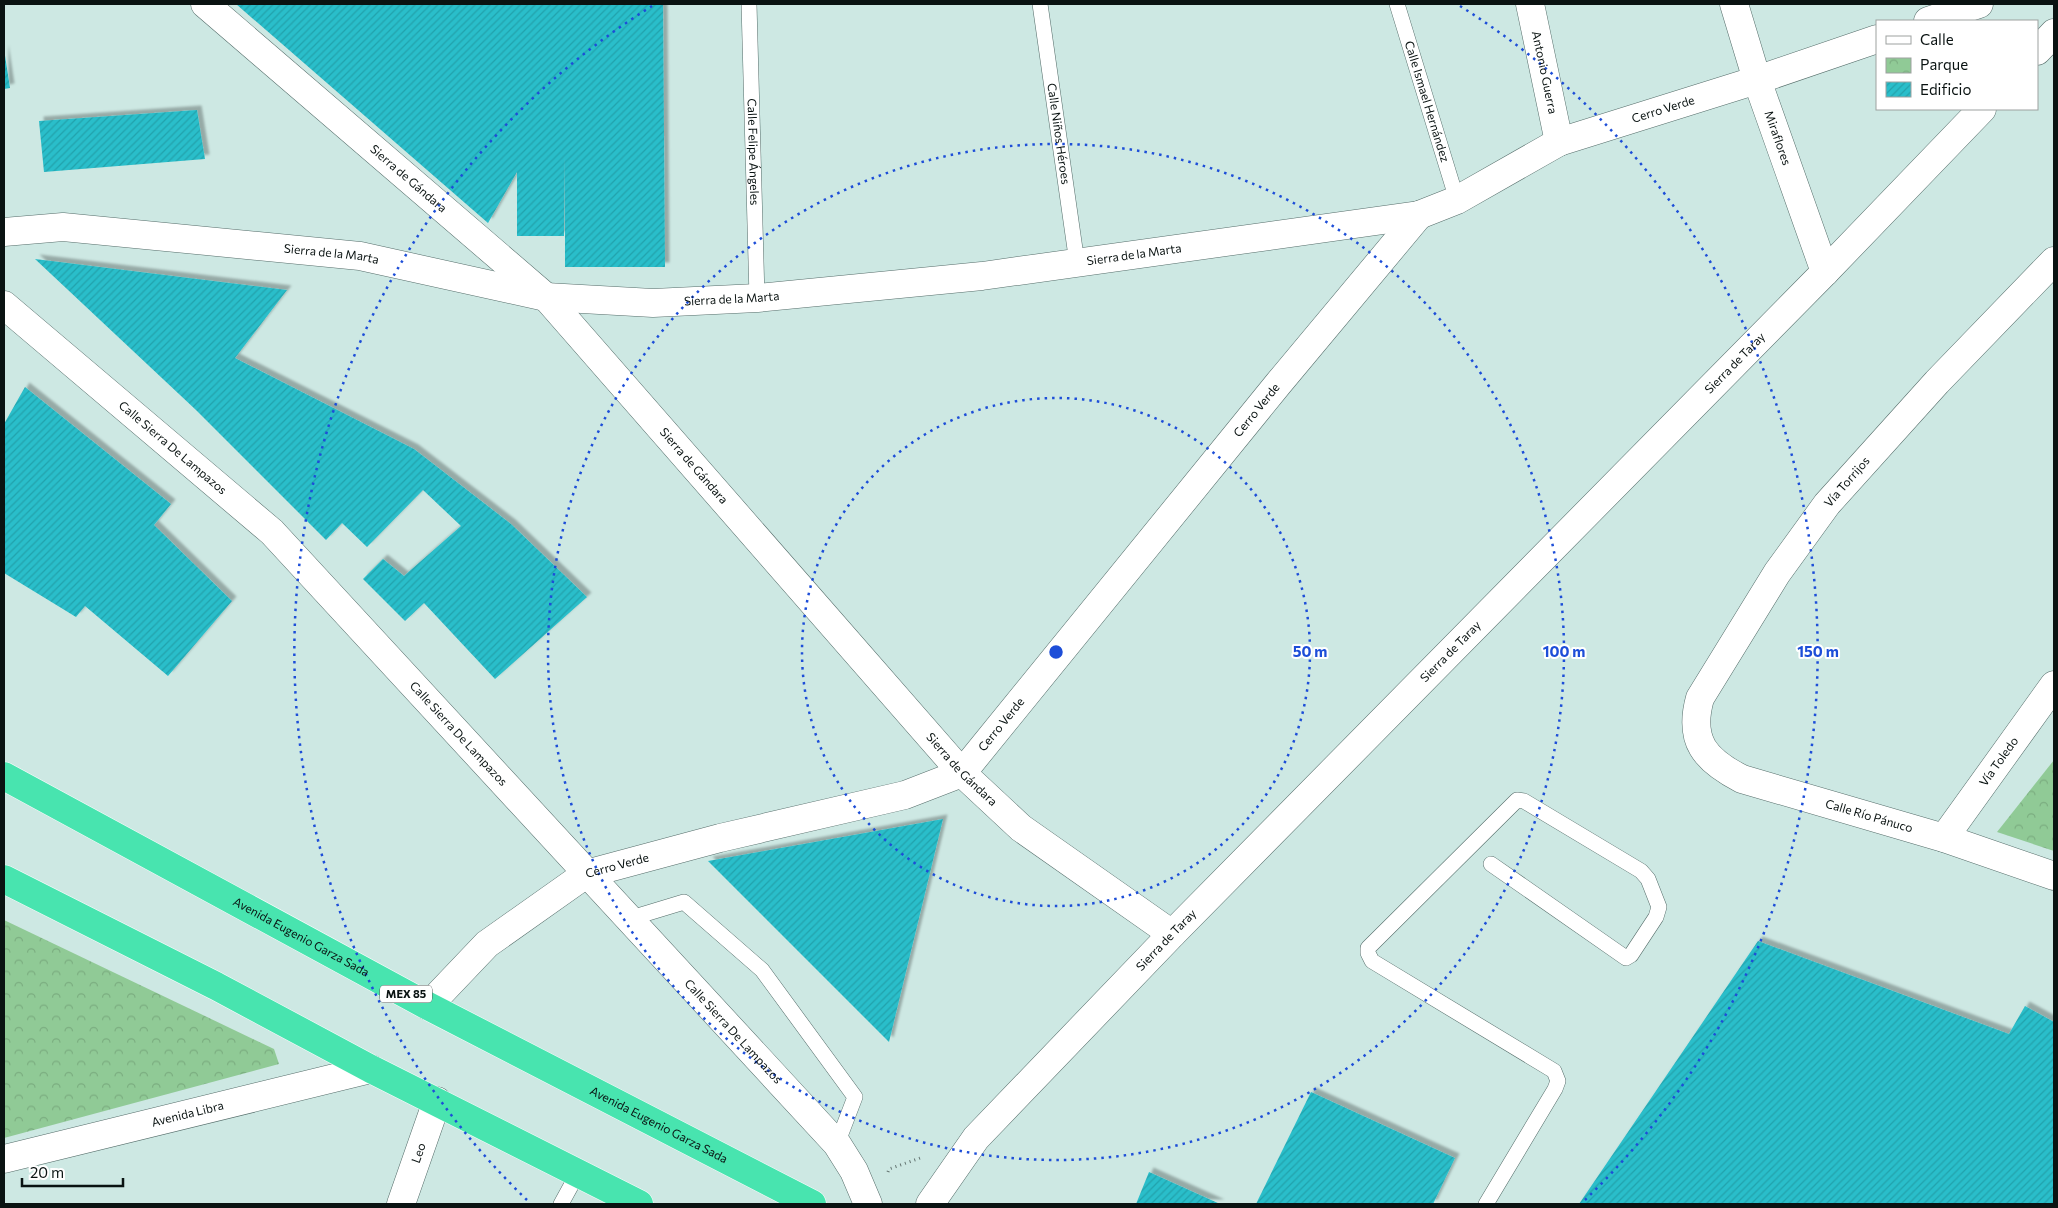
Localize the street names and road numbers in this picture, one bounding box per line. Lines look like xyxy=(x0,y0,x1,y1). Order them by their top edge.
street label: Antonio Guerra xyxy=(1530,30,1561,115)
street label: Calle Ismael Hernández xyxy=(1403,39,1453,164)
street label: Calle Niños Héroes xyxy=(1045,82,1074,185)
street label: Cerro Verde xyxy=(1630,92,1696,125)
street label: Calle Felipe Ángeles xyxy=(746,98,762,206)
street label: Miraflores xyxy=(1762,109,1795,167)
street label: Sierra de Gándara xyxy=(368,141,450,215)
street label: Sierra de la Marta xyxy=(1086,240,1182,267)
street label: Sierra de la Marta xyxy=(283,241,380,266)
street label: Sierra de la Marta xyxy=(684,288,780,308)
street label: Sierra de Taray xyxy=(1701,329,1767,396)
street label: Cerro Verde xyxy=(1230,380,1282,439)
street label: Calle Sierra De Lampazos xyxy=(117,398,230,497)
street label: Sierra de Gándara xyxy=(657,424,731,506)
street label: Vía Torrijos xyxy=(1821,453,1872,509)
street label: Sierra de Taray xyxy=(1417,617,1483,684)
street label: Calle Sierra De Lampazos xyxy=(408,678,511,788)
street label: Cerro Verde xyxy=(975,694,1027,754)
street label: Sierra de Gándara xyxy=(924,729,1001,808)
street label: Vía Toledo xyxy=(1976,734,2020,788)
street label: Calle Río Pánuco xyxy=(1824,796,1915,835)
street label: Cerro Verde xyxy=(584,849,650,880)
street label: Avenida Eugenio Garza Sada xyxy=(231,894,372,979)
street label: Sierra de Taray xyxy=(1133,906,1199,973)
street label: Calle Sierra De Lampazos xyxy=(682,976,785,1086)
road number: MEX 85 xyxy=(380,986,432,1002)
street label: Avenida Eugenio Garza Sada xyxy=(588,1083,730,1165)
street label: Avenida Libra xyxy=(150,1097,225,1129)
street label: Leo xyxy=(408,1141,428,1165)

